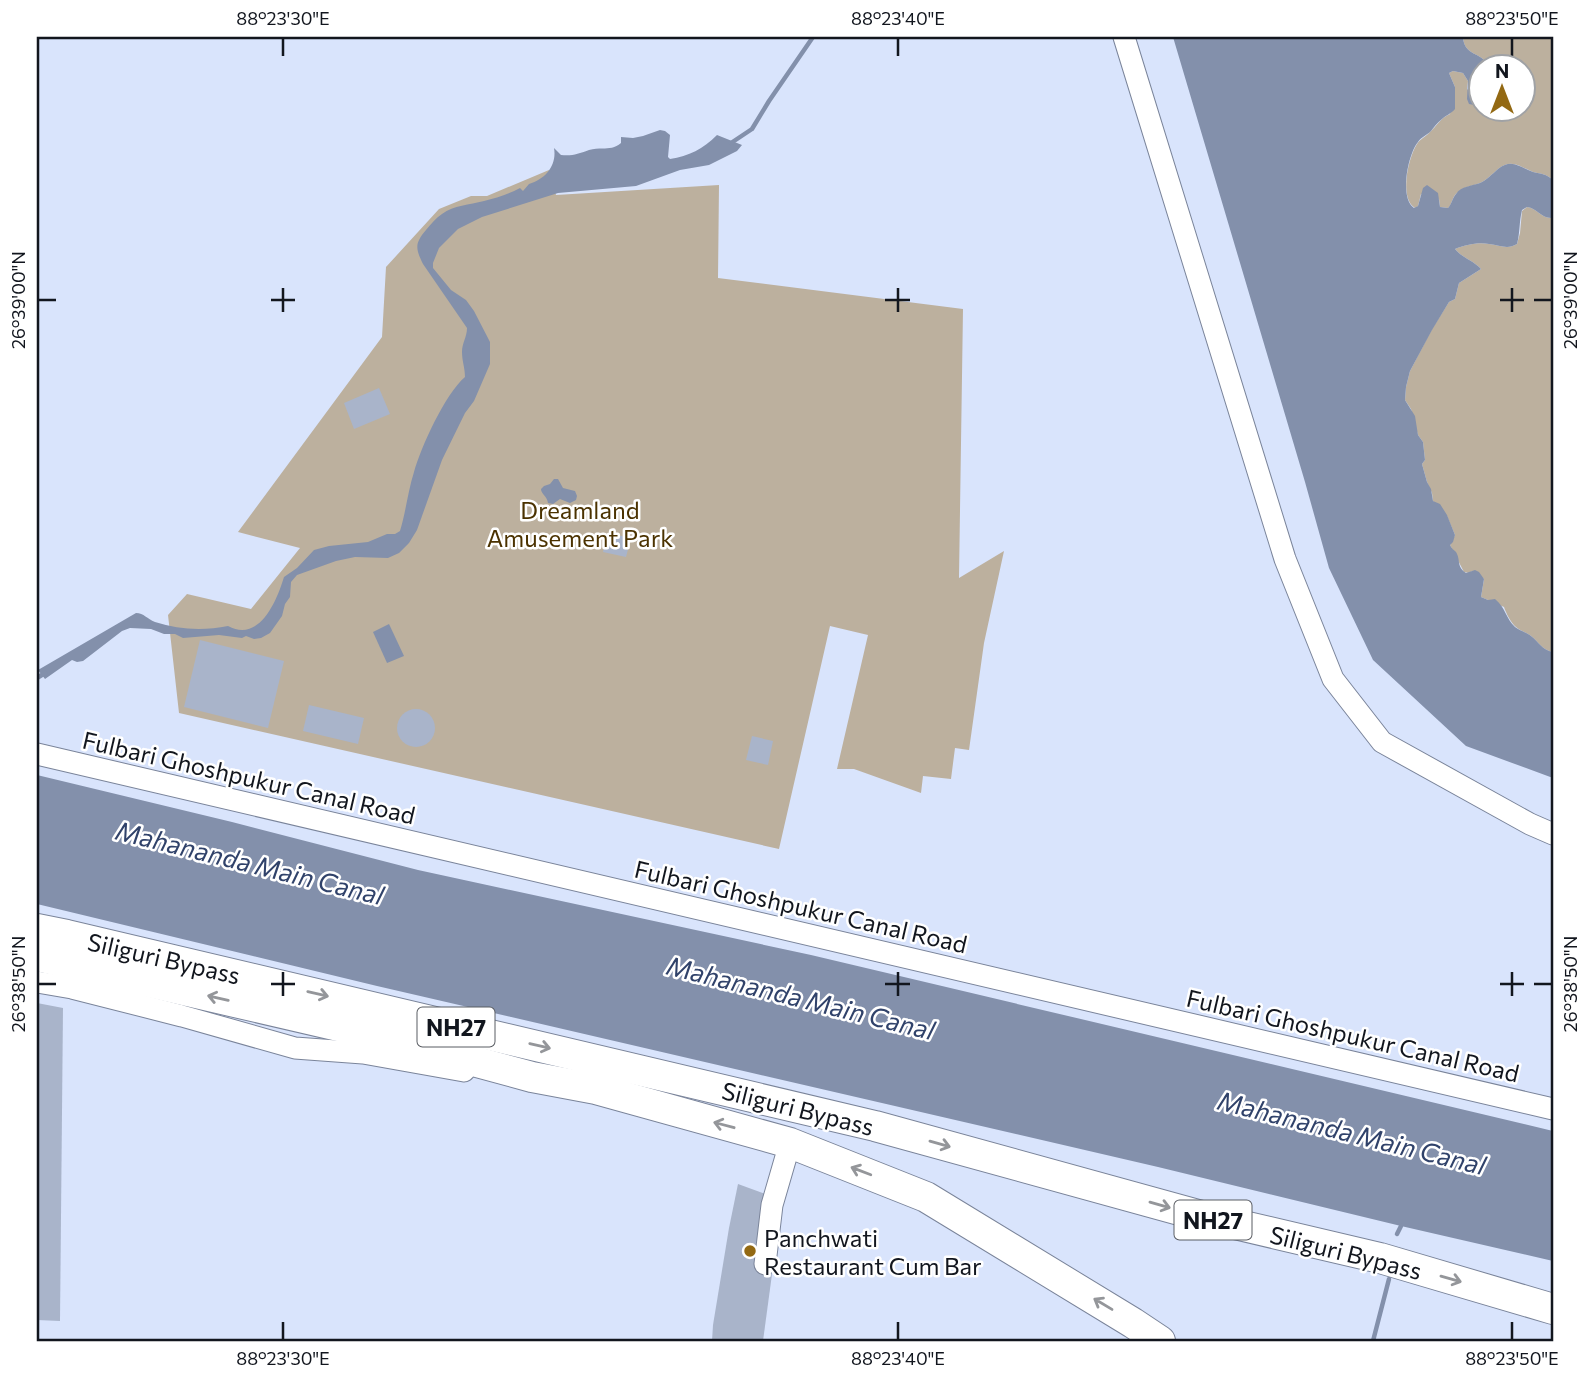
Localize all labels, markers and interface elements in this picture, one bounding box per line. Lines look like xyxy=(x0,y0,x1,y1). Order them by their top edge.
text: 88°23'30"E xyxy=(236,7,330,29)
text: 88°23'40"E xyxy=(851,7,945,29)
text: 88°23'50"E xyxy=(1465,7,1559,29)
north arrow xyxy=(1468,52,1538,122)
text: N xyxy=(1495,59,1509,82)
text: 26°39'00"N xyxy=(7,251,29,349)
text: 26°39'00"N xyxy=(1559,251,1581,349)
park label: Dreamland Amusement Park xyxy=(487,495,673,552)
street label: Fulbari Ghoshpukur Canal Road xyxy=(80,725,418,829)
water label: Mahananda Main Canal xyxy=(113,814,389,911)
street label: Fulbari Ghoshpukur Canal Road xyxy=(632,854,970,958)
street label: Siliguri Bypass xyxy=(85,926,243,990)
text: 26°38'50"N xyxy=(7,936,29,1032)
text: 26°38'50"N xyxy=(1559,936,1581,1032)
water label: Mahananda Main Canal xyxy=(664,949,940,1046)
street label: Fulbari Ghoshpukur Canal Road xyxy=(1184,983,1522,1087)
one-way arrow xyxy=(306,988,329,1001)
one-way arrow xyxy=(207,991,230,1004)
road number: NH27 xyxy=(418,1008,494,1046)
one-way arrow xyxy=(528,1041,550,1054)
street label: Siliguri Bypass xyxy=(719,1075,877,1141)
water label: Mahananda Main Canal xyxy=(1215,1084,1491,1181)
one-way arrow xyxy=(713,1118,736,1131)
one-way arrow xyxy=(928,1138,951,1151)
one-way arrow xyxy=(851,1164,873,1177)
one-way arrow xyxy=(1148,1199,1170,1212)
road number: NH27 xyxy=(1174,1200,1252,1240)
street label: Siliguri Bypass xyxy=(1267,1219,1425,1285)
place label: Panchwati Restaurant Cum Bar xyxy=(764,1223,982,1280)
marker: Panchwati Restaurant Cum Bar xyxy=(742,1243,758,1259)
one-way arrow xyxy=(1440,1274,1462,1287)
one-way arrow xyxy=(1093,1297,1113,1311)
text: 88°23'30"E xyxy=(236,1347,330,1369)
text: 88°23'40"E xyxy=(851,1347,945,1369)
text: 88°23'50"E xyxy=(1465,1347,1559,1369)

